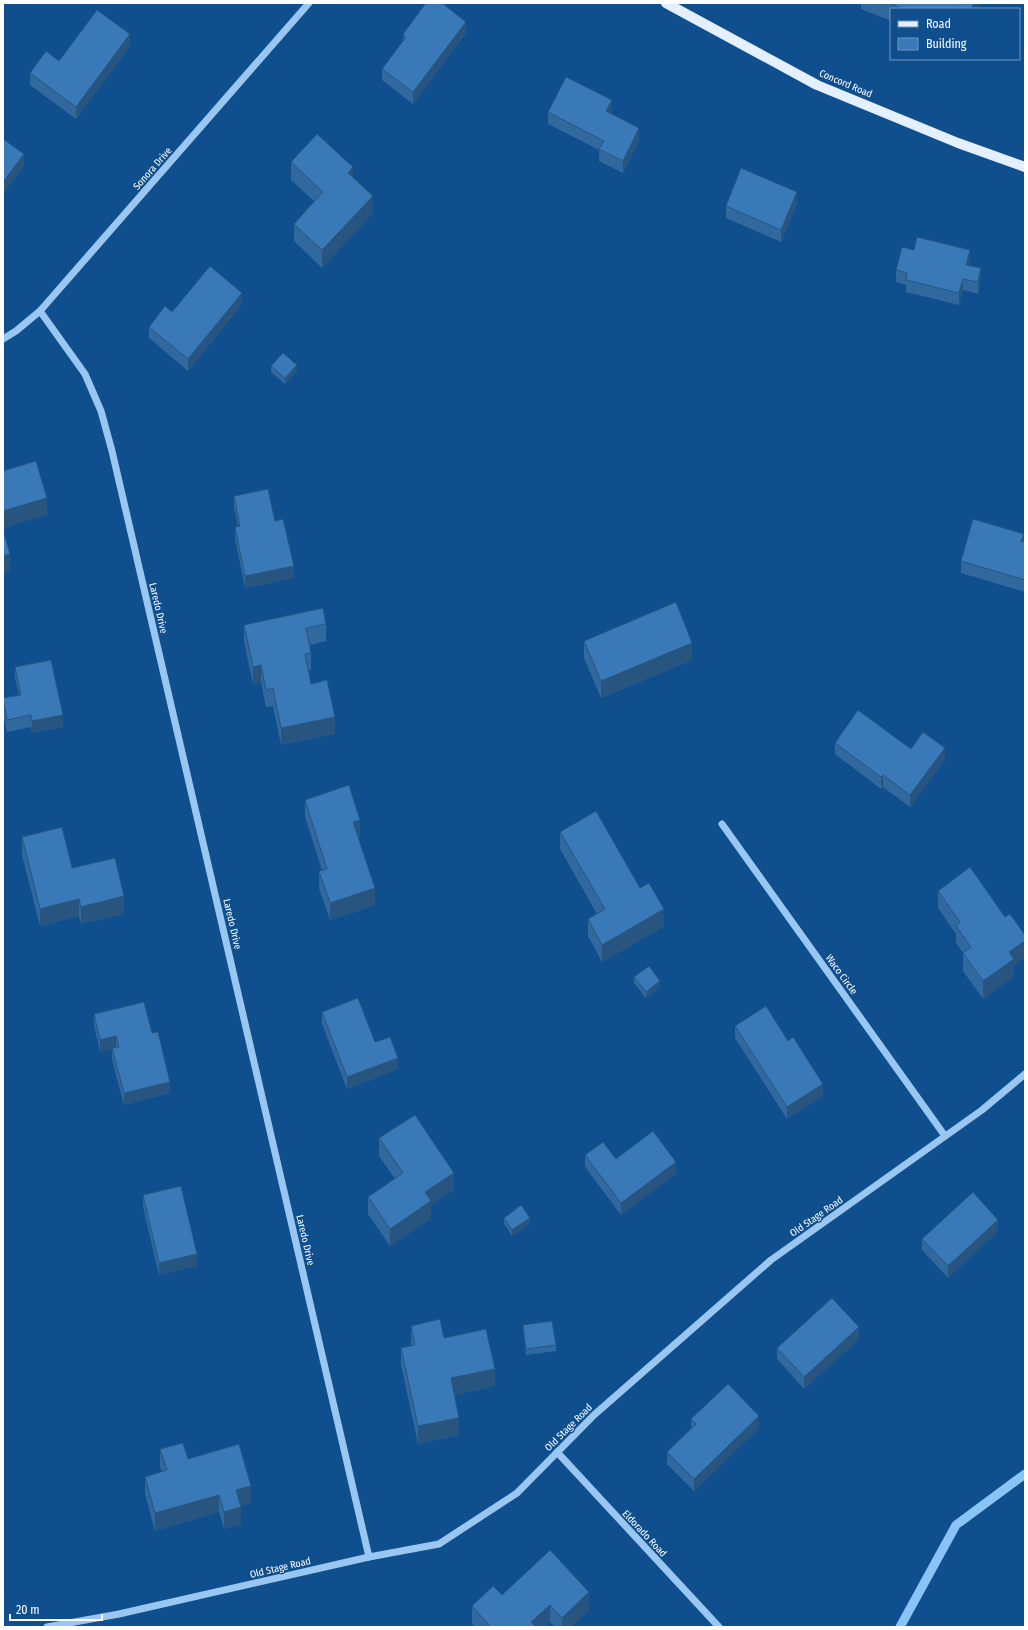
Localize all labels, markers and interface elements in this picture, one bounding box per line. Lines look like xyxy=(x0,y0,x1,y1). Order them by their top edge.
legend xyxy=(890,8,1020,60)
text: Road xyxy=(926,17,951,31)
text: Building xyxy=(926,37,967,51)
street label: Concord Road xyxy=(817,67,874,100)
street label: Sonora Drive xyxy=(131,145,174,192)
street label: Laredo Drive xyxy=(146,582,170,635)
street label: Laredo Drive xyxy=(220,898,244,951)
street label: Waco Circle xyxy=(823,952,860,997)
street label: Old Stage Road xyxy=(788,1194,845,1240)
street label: Laredo Drive xyxy=(293,1214,317,1267)
street label: Old Stage Road xyxy=(543,1402,595,1454)
street label: Eldorado Road xyxy=(620,1508,669,1560)
street label: Old Stage Road xyxy=(249,1555,312,1581)
scale bar xyxy=(10,1596,102,1622)
text: 20 m xyxy=(16,1603,40,1617)

